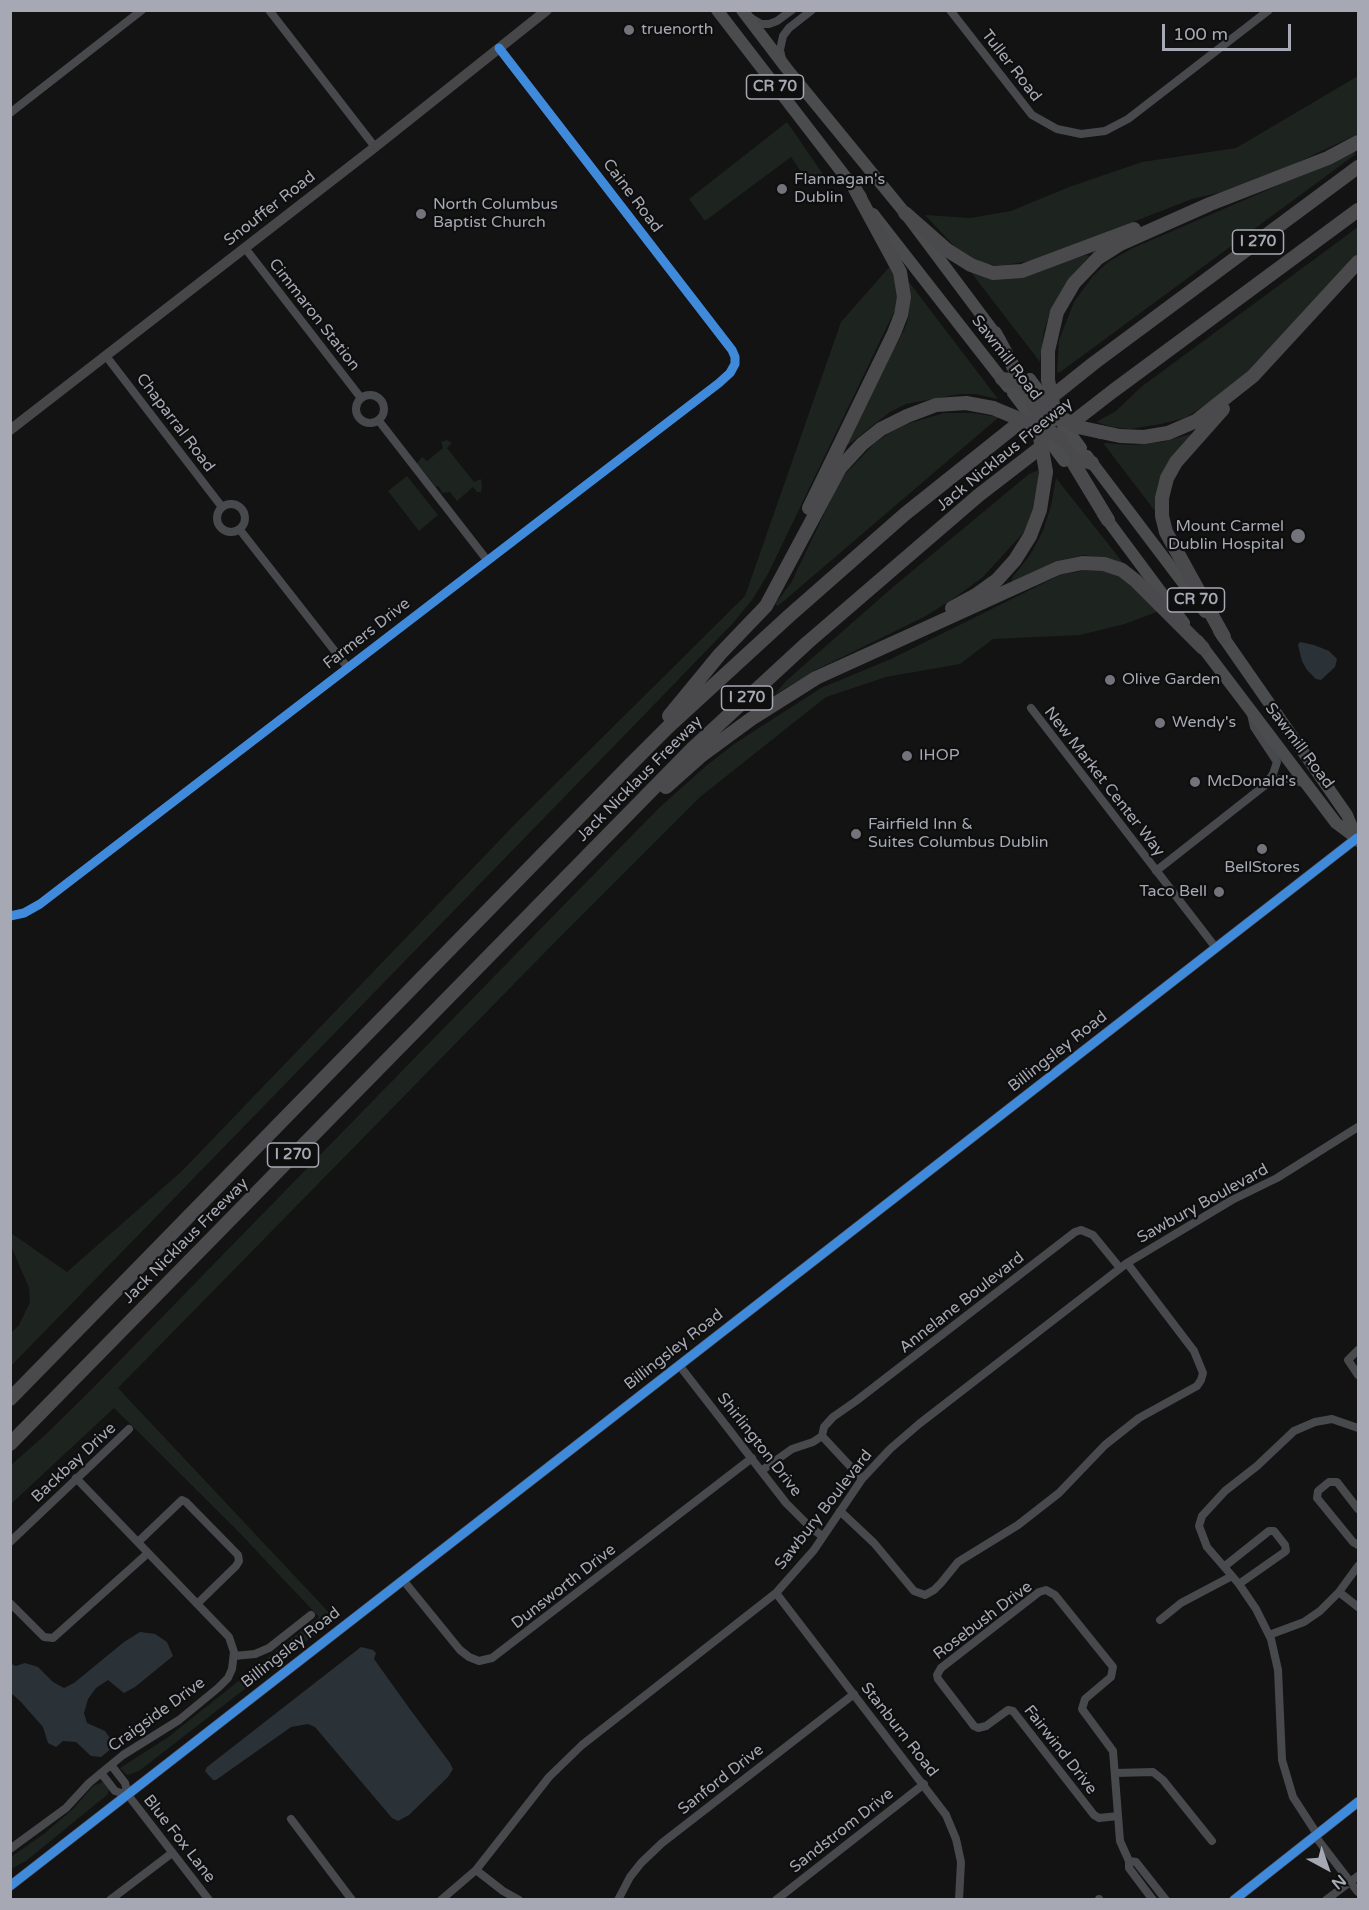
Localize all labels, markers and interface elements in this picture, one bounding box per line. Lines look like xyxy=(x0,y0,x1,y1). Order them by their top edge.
scale bar xyxy=(1165,12,1294,50)
place label: truenorth xyxy=(641,20,713,40)
marker: truenorth xyxy=(622,23,636,37)
text: 100 m xyxy=(1173,23,1228,45)
street label: Tuller Road xyxy=(977,26,1045,106)
road number: CR 70 xyxy=(746,75,804,99)
street label: Caine Road xyxy=(598,155,666,237)
street label: Snouffer Road xyxy=(221,167,319,251)
place label: Flannagan's Dublin xyxy=(794,170,885,208)
marker: Flannagan's Dublin xyxy=(775,182,789,196)
place label: North Columbus Baptist Church xyxy=(433,195,558,233)
marker: North Columbus Baptist Church xyxy=(414,207,428,221)
road number: I 270 xyxy=(1232,230,1284,254)
street label: Cimmaron Station xyxy=(264,255,364,375)
street label: Sawmill Road xyxy=(967,312,1045,404)
street label: Chaparral Road xyxy=(132,370,218,476)
street label: Jack Nicklaus Freeway xyxy=(933,394,1077,516)
place label: Mount Carmel Dublin Hospital xyxy=(1168,517,1284,555)
marker: Mount Carmel Dublin Hospital xyxy=(1289,527,1307,545)
road number: CR 70 xyxy=(1168,588,1224,612)
street label: Farmers Drive xyxy=(320,594,414,674)
place label: Olive Garden xyxy=(1122,670,1220,690)
marker: Olive Garden xyxy=(1103,673,1117,687)
road number: I 270 xyxy=(722,686,772,710)
street label: Sawmill Road xyxy=(1261,699,1337,793)
street label: New Market Center Way xyxy=(1040,703,1168,861)
street label: Jack Nicklaus Freeway xyxy=(573,712,707,846)
place label: Wendy's xyxy=(1172,713,1236,733)
marker: Wendy's xyxy=(1153,716,1167,730)
place label: IHOP xyxy=(919,746,959,766)
marker: IHOP xyxy=(900,749,914,763)
place label: McDonald's xyxy=(1207,772,1296,792)
marker: McDonald's xyxy=(1188,775,1202,789)
place label: Fairfield Inn & Suites Columbus Dublin xyxy=(868,815,1048,853)
marker: Fairfield Inn & Suites Columbus Dublin xyxy=(849,827,863,841)
marker: BellStores xyxy=(1255,842,1269,856)
place label: BellStores xyxy=(1224,858,1300,878)
place label: Taco Bell xyxy=(1139,882,1207,902)
marker: Taco Bell xyxy=(1212,885,1226,899)
street label: Billingsley Road xyxy=(1005,1007,1111,1097)
road number: I 270 xyxy=(268,1143,318,1167)
street label: Sawbury Boulevard xyxy=(1134,1160,1272,1248)
street label: Jack Nicklaus Freeway xyxy=(119,1174,253,1308)
street label: Annelane Boulevard xyxy=(896,1248,1028,1358)
street label: Billingsley Road xyxy=(621,1305,727,1395)
street label: Shirlington Drive xyxy=(713,1389,805,1501)
street label: Backbay Drive xyxy=(28,1419,120,1507)
street label: Sawbury Boulevard xyxy=(771,1446,877,1574)
street label: Dunsworth Drive xyxy=(508,1540,620,1634)
street label: Rosebush Drive xyxy=(930,1578,1036,1664)
street label: Billingsley Road xyxy=(238,1603,344,1693)
street label: Craigside Drive xyxy=(105,1674,209,1756)
street label: Stanburn Road xyxy=(856,1679,942,1781)
street label: Fairwind Drive xyxy=(1019,1702,1101,1798)
street label: Sanford Drive xyxy=(674,1741,768,1819)
street label: Sandstrom Drive xyxy=(786,1785,898,1877)
street label: Blue Fox Lane xyxy=(139,1791,219,1887)
north arrow xyxy=(1297,1838,1357,1898)
text: N xyxy=(1327,1870,1350,1894)

